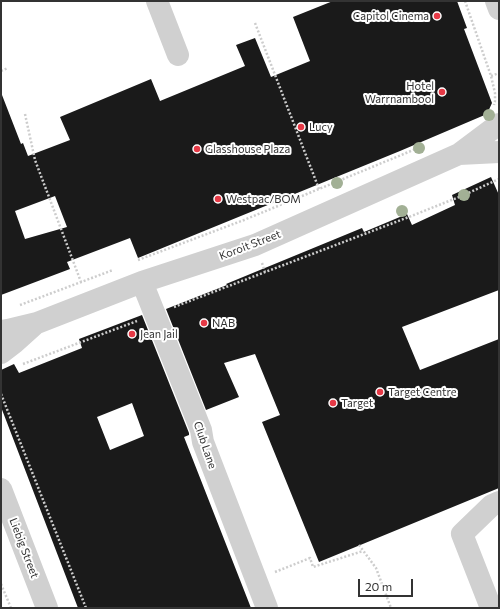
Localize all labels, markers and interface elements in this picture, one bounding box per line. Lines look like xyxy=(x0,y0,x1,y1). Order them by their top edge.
place label: Capitol Cinema xyxy=(353,9,429,23)
marker: Capitol Cinema xyxy=(432,11,442,21)
place label: Hotel Warrnambool xyxy=(365,79,434,105)
marker: Hotel Warrnambool xyxy=(437,87,447,97)
place label: Lucy xyxy=(309,120,333,134)
marker: Lucy xyxy=(296,122,306,132)
place label: Glasshouse Plaza xyxy=(205,142,290,156)
marker: Glasshouse Plaza xyxy=(192,144,202,154)
place label: Westpac/BOM xyxy=(226,192,301,206)
marker: Westpac/BOM xyxy=(213,194,223,204)
street label: Koroit Street xyxy=(217,227,283,263)
place label: NAB xyxy=(212,316,235,330)
marker: NAB xyxy=(199,318,209,328)
place label: Jean Jail xyxy=(140,327,178,341)
marker: Jean Jail xyxy=(127,329,137,339)
place label: Target Centre xyxy=(388,385,457,399)
marker: Target Centre xyxy=(375,387,385,397)
place label: Target xyxy=(341,396,373,410)
marker: Target xyxy=(328,398,338,408)
street label: Club Lane xyxy=(191,420,219,470)
street label: Liebig Street xyxy=(6,516,42,580)
scale bar xyxy=(360,571,415,597)
text: 20 m xyxy=(365,579,392,593)

